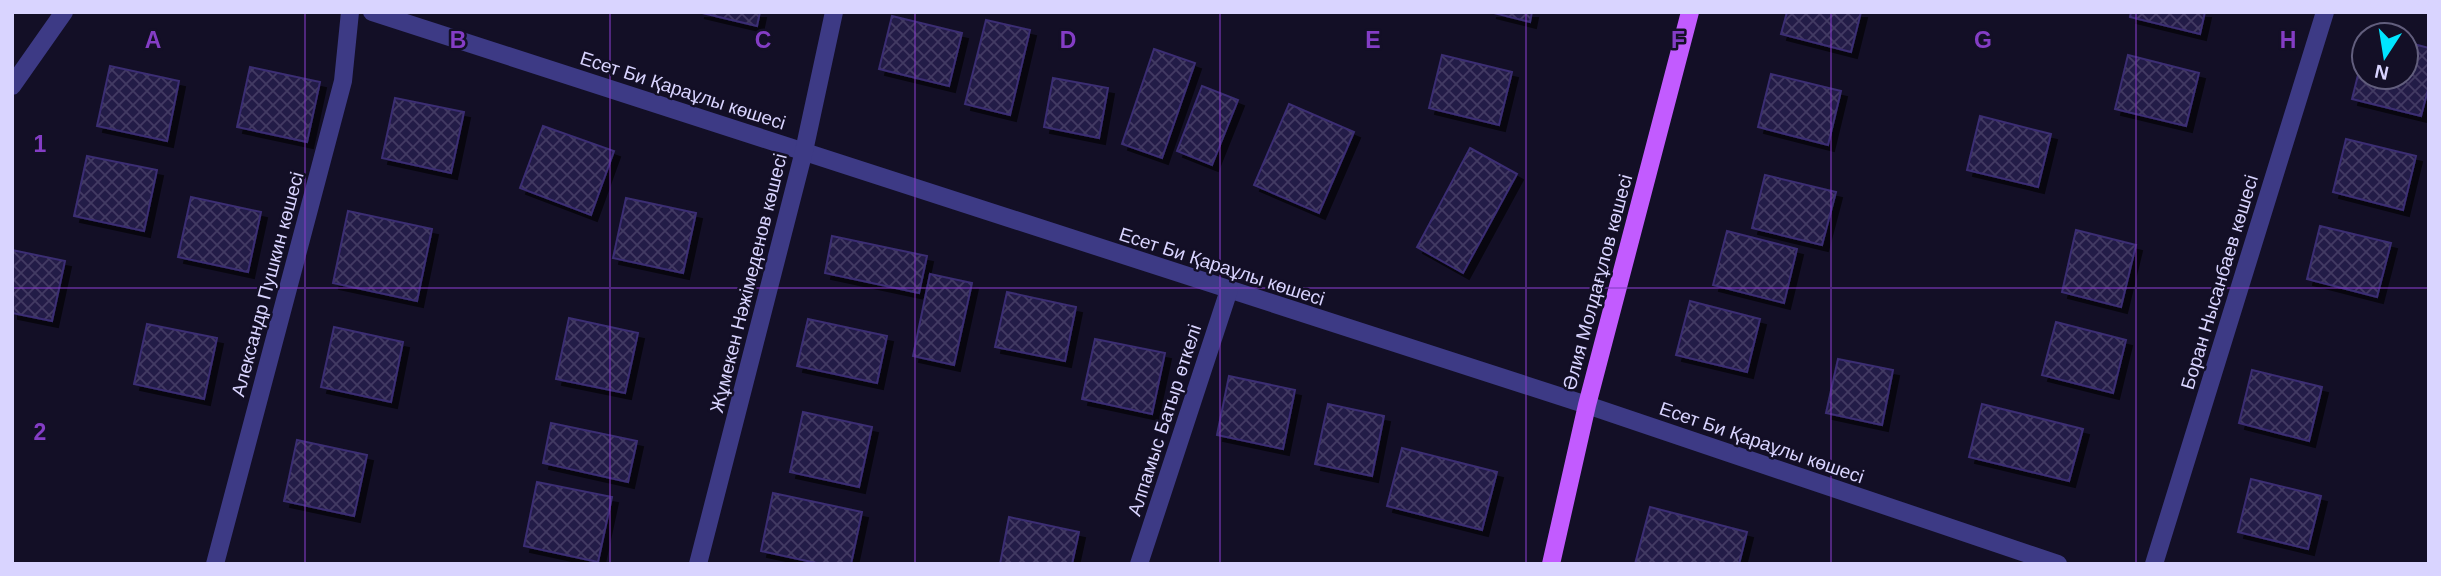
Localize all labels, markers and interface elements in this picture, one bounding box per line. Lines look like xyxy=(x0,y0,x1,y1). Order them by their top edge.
north arrow xyxy=(2350,21,2420,91)
text: A xyxy=(145,27,161,53)
text: B xyxy=(450,27,466,53)
text: C xyxy=(755,27,771,53)
text: D xyxy=(1060,27,1076,53)
text: E xyxy=(1365,27,1381,53)
text: F xyxy=(1671,27,1685,53)
text: G xyxy=(1974,27,1992,53)
text: H xyxy=(2280,27,2296,53)
street label: Есет Би Қараұлы көшесі xyxy=(577,47,788,134)
text: N xyxy=(2373,60,2390,84)
text: 1 xyxy=(34,131,47,157)
street label: Жұмекен Нәжімеденов көшесі xyxy=(706,151,791,415)
street label: Александр Пушкин көшесі xyxy=(227,169,308,399)
street label: Әлия Молдағұлов көшесі xyxy=(1559,172,1636,392)
street label: Боран Нысанбаев көшесі xyxy=(2177,172,2262,392)
street label: Есет Би Қараұлы көшесі xyxy=(1116,223,1327,310)
street label: Алпамыс Батыр өткелі xyxy=(1124,322,1205,518)
street label: Есет Би Қараұлы көшесі xyxy=(1657,398,1867,487)
text: 2 xyxy=(34,419,46,445)

